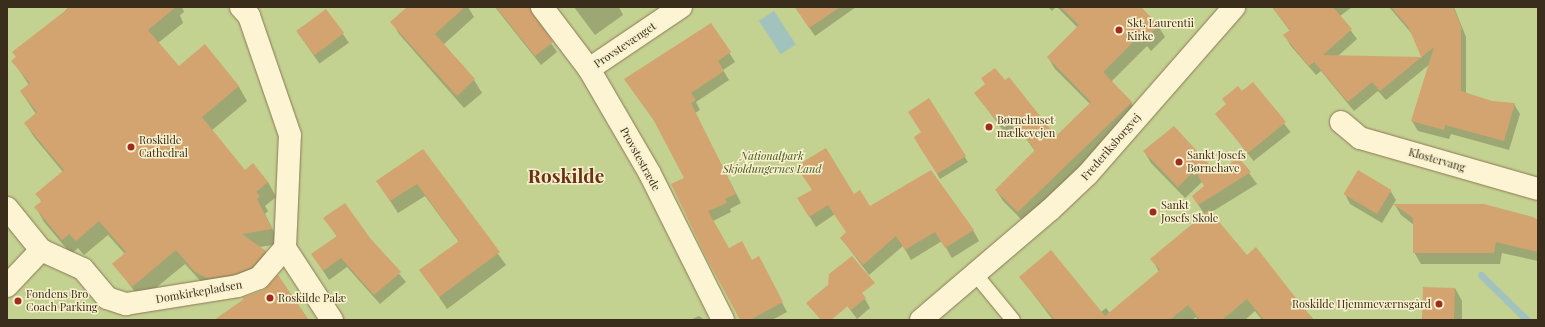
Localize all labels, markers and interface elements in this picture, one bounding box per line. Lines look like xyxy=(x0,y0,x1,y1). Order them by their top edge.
place label: Skt. Laurentii Kirke xyxy=(1127,17,1194,43)
street label: Provstevænget xyxy=(592,19,658,71)
marker: Skt. Laurentii Kirke xyxy=(1114,25,1124,35)
street label: Frederiksborgvej xyxy=(1078,111,1144,183)
place label: Børnehuset mælkevejen xyxy=(997,114,1055,140)
marker: Børnehuset mælkevejen xyxy=(984,122,994,132)
street label: Provstestræde xyxy=(617,125,663,193)
place label: Roskilde Cathedral xyxy=(139,134,188,160)
marker: Roskilde Cathedral xyxy=(126,142,136,152)
street label: Klostervang xyxy=(1407,146,1467,174)
place label: Sankt Josefs Børnehave xyxy=(1187,149,1246,175)
park label: Nationalpark Skjoldungernes Land xyxy=(723,150,821,176)
marker: Sankt Josefs Børnehave xyxy=(1174,157,1184,167)
district label: Roskilde xyxy=(528,165,604,187)
place label: Sankt Josefs Skole xyxy=(1161,199,1218,225)
marker: Sankt Josefs Skole xyxy=(1148,207,1158,217)
street label: Domkirkepladsen xyxy=(155,278,243,306)
place label: Fondens Bro Coach Parking xyxy=(26,288,98,314)
place label: Roskilde Palæ xyxy=(278,291,346,305)
marker: Roskilde Palæ xyxy=(265,293,275,303)
marker: Fondens Bro Coach Parking xyxy=(13,296,23,306)
place label: Roskilde Hjemmeværnsgård xyxy=(1292,297,1431,311)
marker: Roskilde Hjemmeværnsgård xyxy=(1434,299,1444,309)

